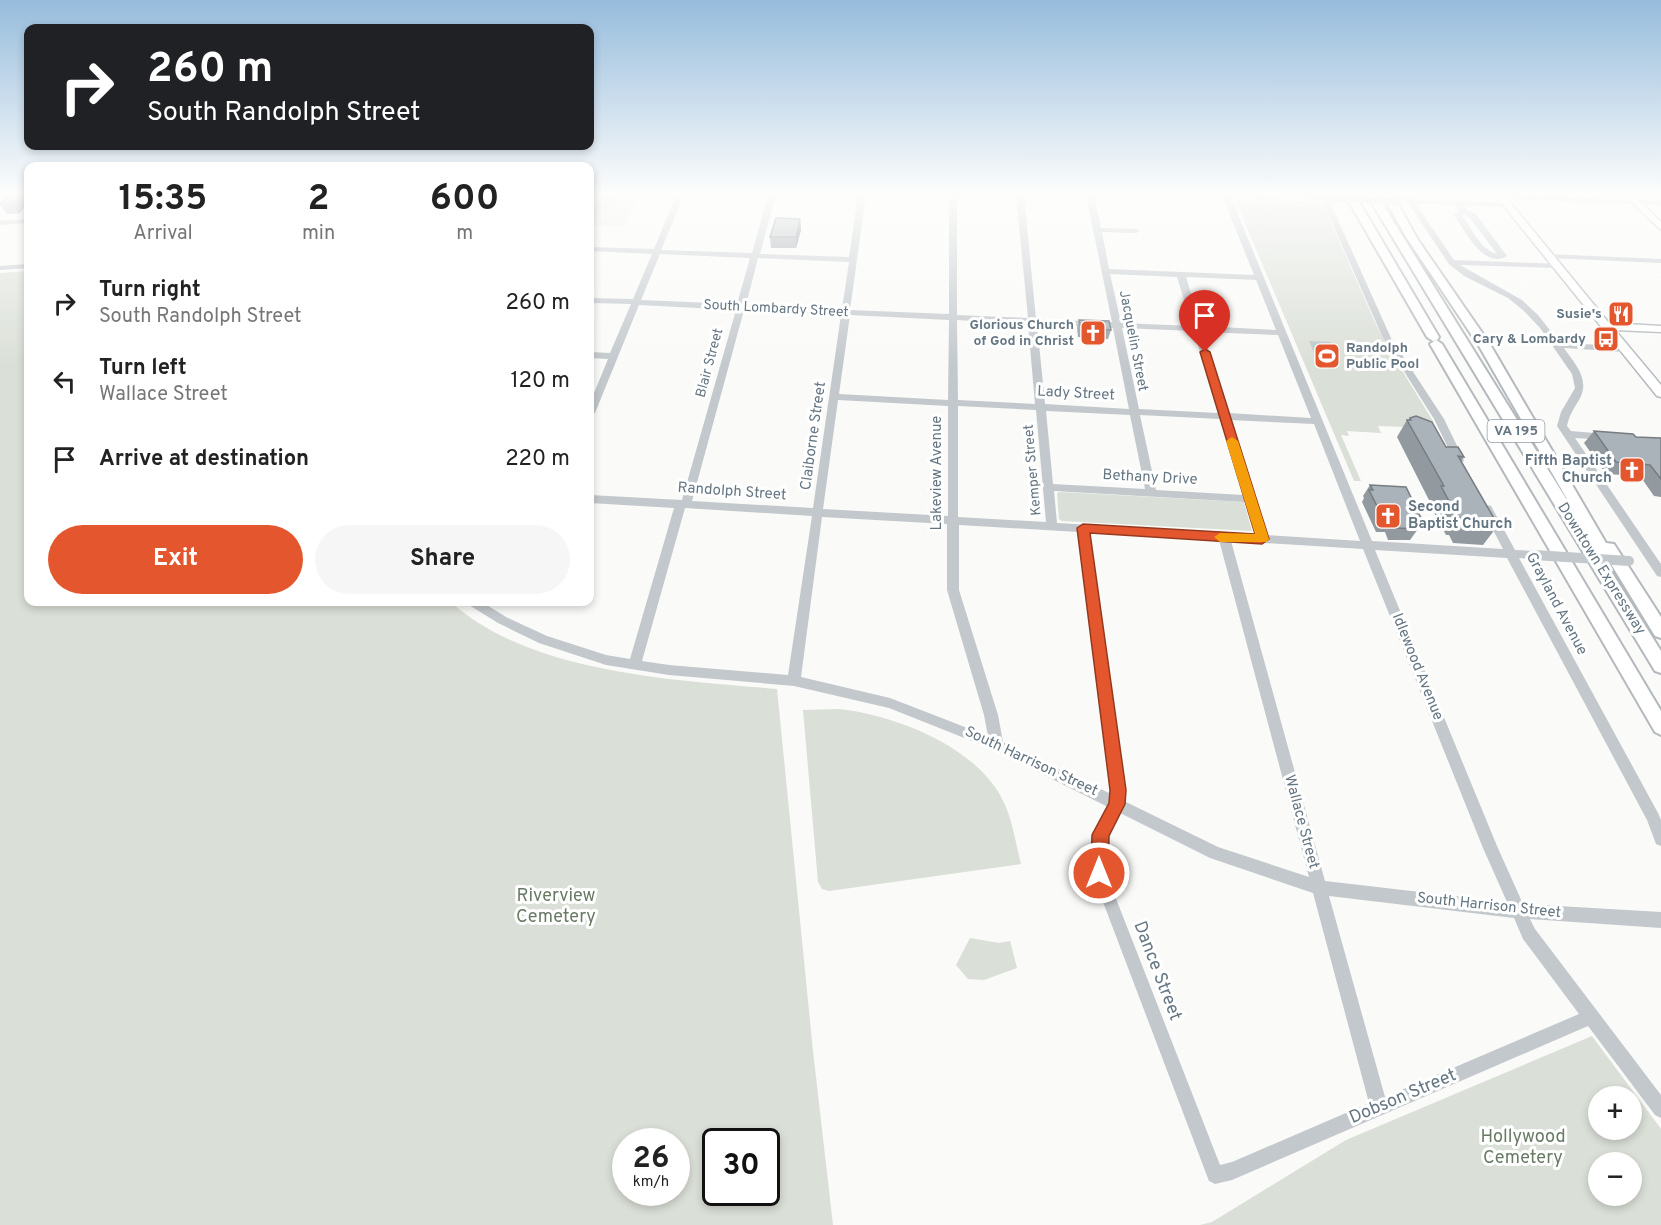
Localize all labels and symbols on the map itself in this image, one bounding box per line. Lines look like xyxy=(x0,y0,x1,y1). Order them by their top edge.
street label: Jacquelin Street xyxy=(1115,289,1151,393)
pin xyxy=(1179,290,1230,352)
street label: South Lombardy Street xyxy=(703,297,849,321)
restaurant icon: Susie's xyxy=(1606,299,1636,329)
place label: Susie's xyxy=(1556,306,1602,323)
place label: Glorious Church of God in Christ xyxy=(969,317,1074,350)
church icon: Glorious Church of God in Christ xyxy=(1078,318,1108,348)
bus stop icon: Cary & Lombardy xyxy=(1591,324,1621,354)
street label: Blair Street xyxy=(693,326,727,400)
place label: Cary & Lombardy xyxy=(1473,331,1586,348)
place label: Randolph Public Pool xyxy=(1346,340,1419,373)
sports icon: Randolph Public Pool xyxy=(1312,341,1342,371)
street label: Claiborne Street xyxy=(797,380,831,492)
street label: Lady Street xyxy=(1037,382,1115,406)
street label: Lakeview Avenue xyxy=(928,416,947,530)
road number: VA 195 xyxy=(1488,420,1544,442)
street label: Kemper Street xyxy=(1021,424,1045,516)
place label: Fifth Baptist Church xyxy=(1525,452,1612,488)
church icon: Fifth Baptist Church xyxy=(1617,455,1647,485)
street label: Bethany Drive xyxy=(1102,466,1198,490)
street label: Randolph Street xyxy=(677,479,787,505)
place label: Second Baptist Church xyxy=(1408,498,1512,534)
street label: Downtown Expressway xyxy=(1553,499,1650,639)
church icon: Second Baptist Church xyxy=(1373,501,1403,531)
street label: Grayland Avenue xyxy=(1521,549,1591,659)
street label: Idlewood Avenue xyxy=(1387,611,1447,723)
street label: South Harrison Street xyxy=(961,723,1101,801)
street label: Wallace Street xyxy=(1279,773,1323,871)
position arrow xyxy=(1067,841,1131,905)
park label: Riverview Cemetery xyxy=(516,885,596,929)
street label: South Harrison Street xyxy=(1416,889,1562,923)
street label: Dance Street xyxy=(1128,918,1186,1024)
street label: Dobson Street xyxy=(1346,1064,1460,1130)
park label: Hollywood Cemetery xyxy=(1480,1126,1566,1170)
speed limit sign: 30 xyxy=(702,1128,780,1206)

